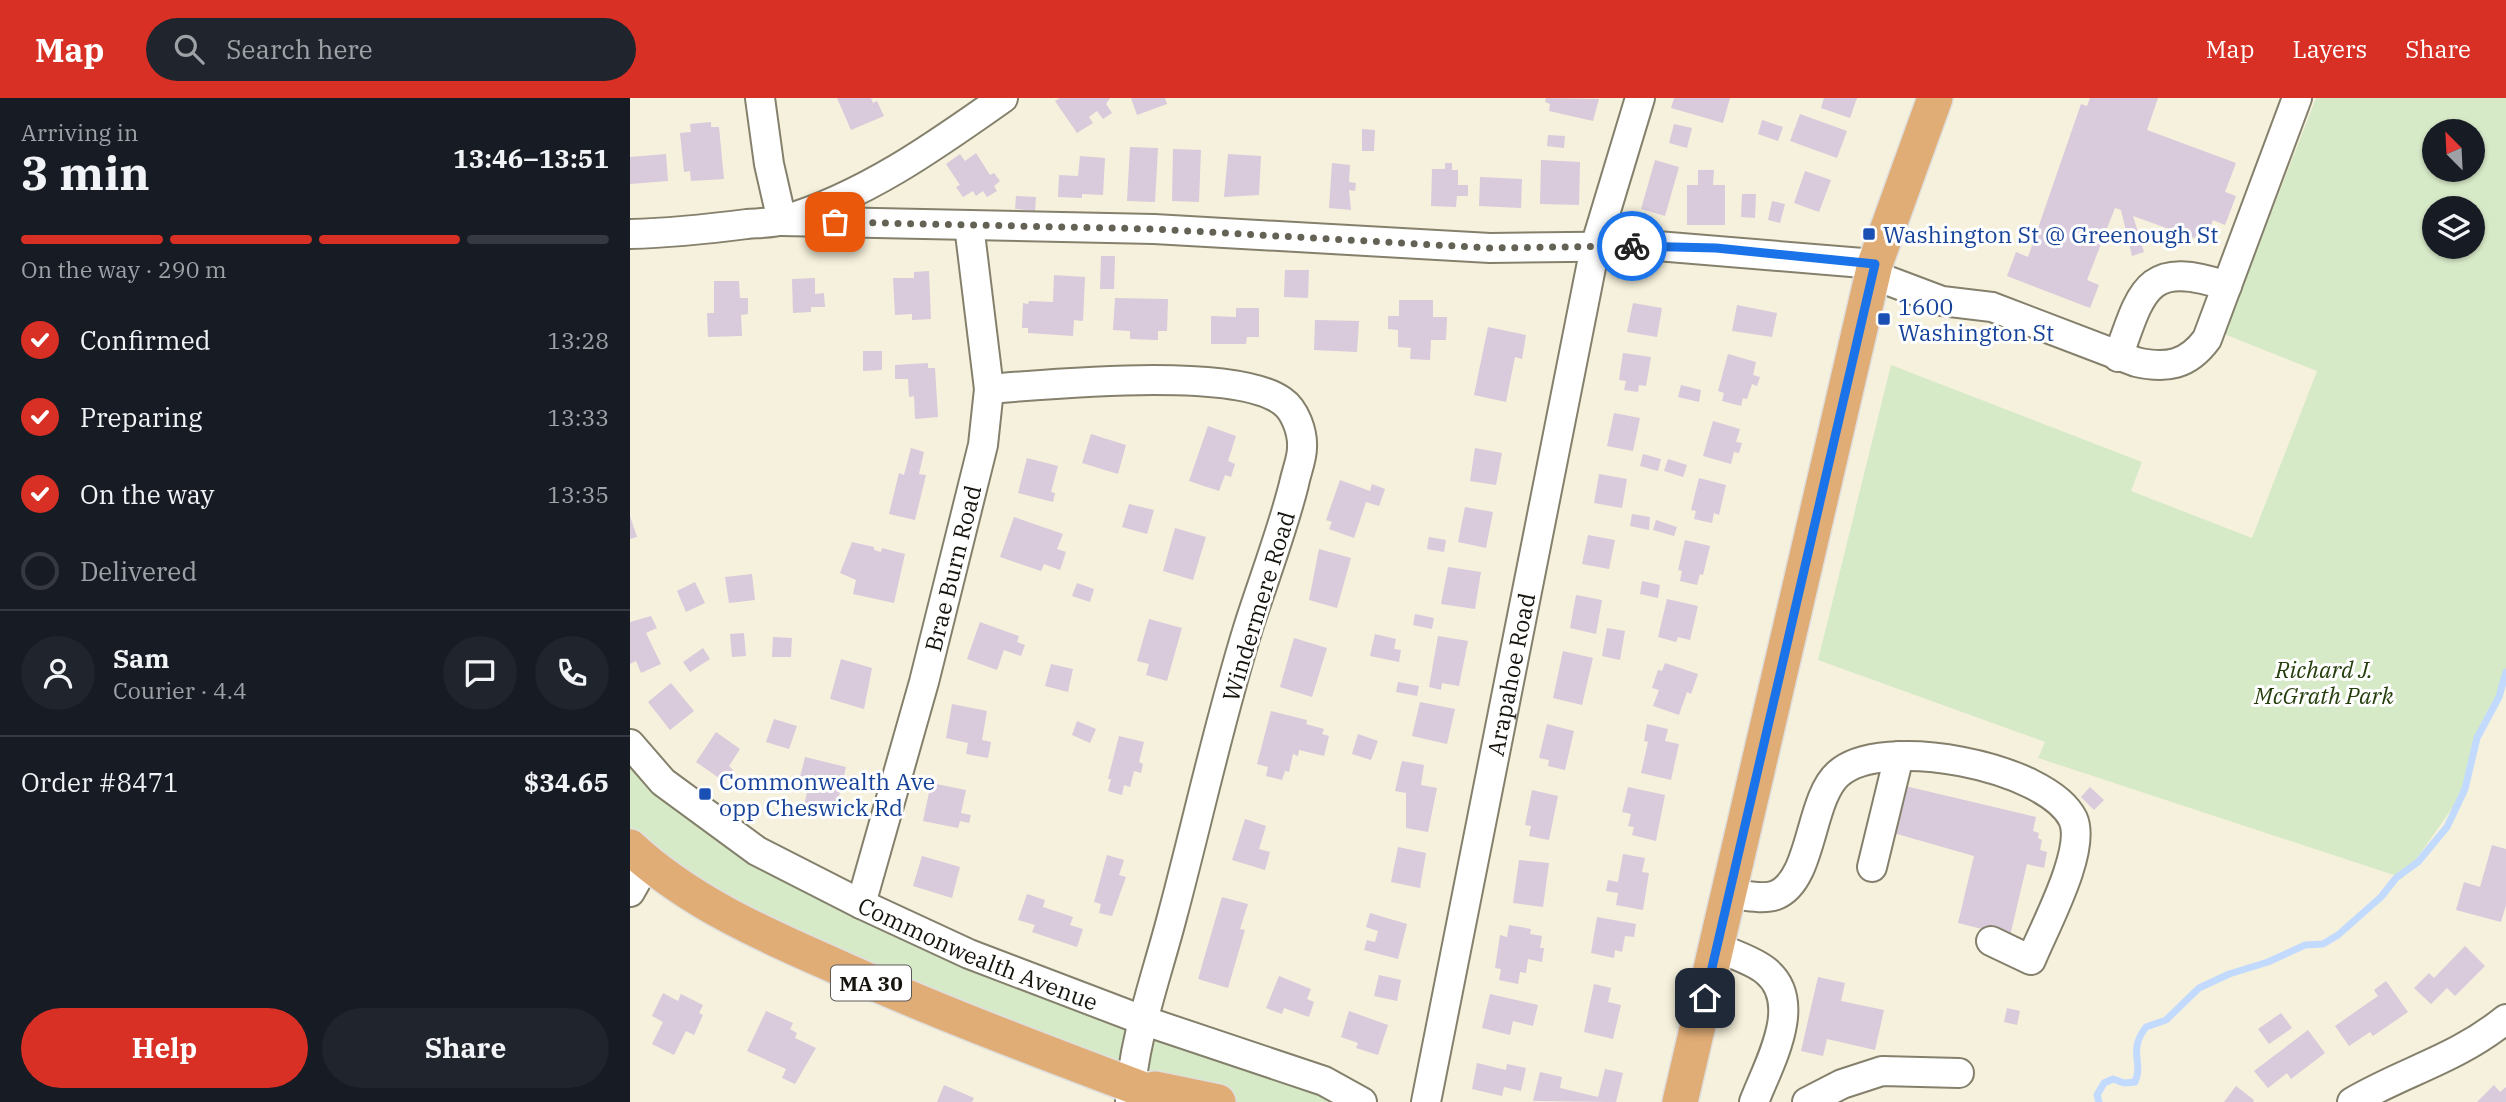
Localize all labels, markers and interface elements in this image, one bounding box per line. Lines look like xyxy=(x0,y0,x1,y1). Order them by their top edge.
search box xyxy=(146,18,636,81)
text: Map xyxy=(35,28,104,71)
icon: search xyxy=(170,30,208,68)
text: Search here xyxy=(226,32,373,66)
text: Map xyxy=(2206,33,2254,65)
text: Layers xyxy=(2292,33,2367,65)
text: Share xyxy=(2405,33,2471,65)
text: Arriving in xyxy=(21,117,138,147)
north arrow xyxy=(2422,119,2485,182)
map controls xyxy=(2422,119,2485,259)
text: 13:46–13:51 xyxy=(453,141,609,175)
text: 3 min xyxy=(21,143,150,203)
pin xyxy=(805,192,865,252)
button: layers xyxy=(2422,196,2485,259)
icon: bag xyxy=(816,203,854,241)
courier xyxy=(1597,211,1667,281)
place label: Washington St @ Greenough St xyxy=(1883,219,2218,249)
marker: Washington St @ Greenough St xyxy=(1861,226,1877,242)
icon: bike xyxy=(1613,227,1651,265)
text: On the way · 290 m xyxy=(21,254,227,284)
place label: 1600 Washington St xyxy=(1898,291,2054,347)
marker: 1600 Washington St xyxy=(1876,311,1892,327)
icon: check xyxy=(21,321,59,359)
text: Confirmed xyxy=(80,323,211,357)
text: 13:28 xyxy=(547,325,609,355)
icon: check xyxy=(21,398,59,436)
text: Preparing xyxy=(80,400,202,434)
text: 13:33 xyxy=(547,402,609,432)
icon: check xyxy=(21,475,59,513)
text: On the way xyxy=(80,477,214,511)
text: 13:35 xyxy=(547,479,609,509)
street label: Brae Burn Road xyxy=(917,482,987,655)
street label: Windermere Road xyxy=(1215,507,1301,705)
text: Delivered xyxy=(80,554,197,588)
street label: Arapahoe Road xyxy=(1480,590,1541,758)
button: person xyxy=(21,636,95,710)
button: chat xyxy=(443,636,517,710)
button: phone xyxy=(535,636,609,710)
text: Sam xyxy=(113,641,169,675)
park label: Richard J. McGrath Park xyxy=(2253,654,2394,710)
text: Courier · 4.4 xyxy=(113,675,247,705)
text: Order #8471 xyxy=(21,765,179,799)
text: $34.65 xyxy=(524,765,609,799)
place label: Commonwealth Ave opp Cheswick Rd xyxy=(719,766,935,822)
marker: Commonwealth Ave opp Cheswick Rd xyxy=(697,786,713,802)
street label: Commonwealth Avenue xyxy=(853,890,1102,1017)
road number: MA 30 xyxy=(831,966,911,1001)
pin xyxy=(1675,968,1735,1028)
icon: home xyxy=(1686,979,1724,1017)
button: Help xyxy=(21,1008,308,1088)
button: Share xyxy=(322,1008,609,1088)

